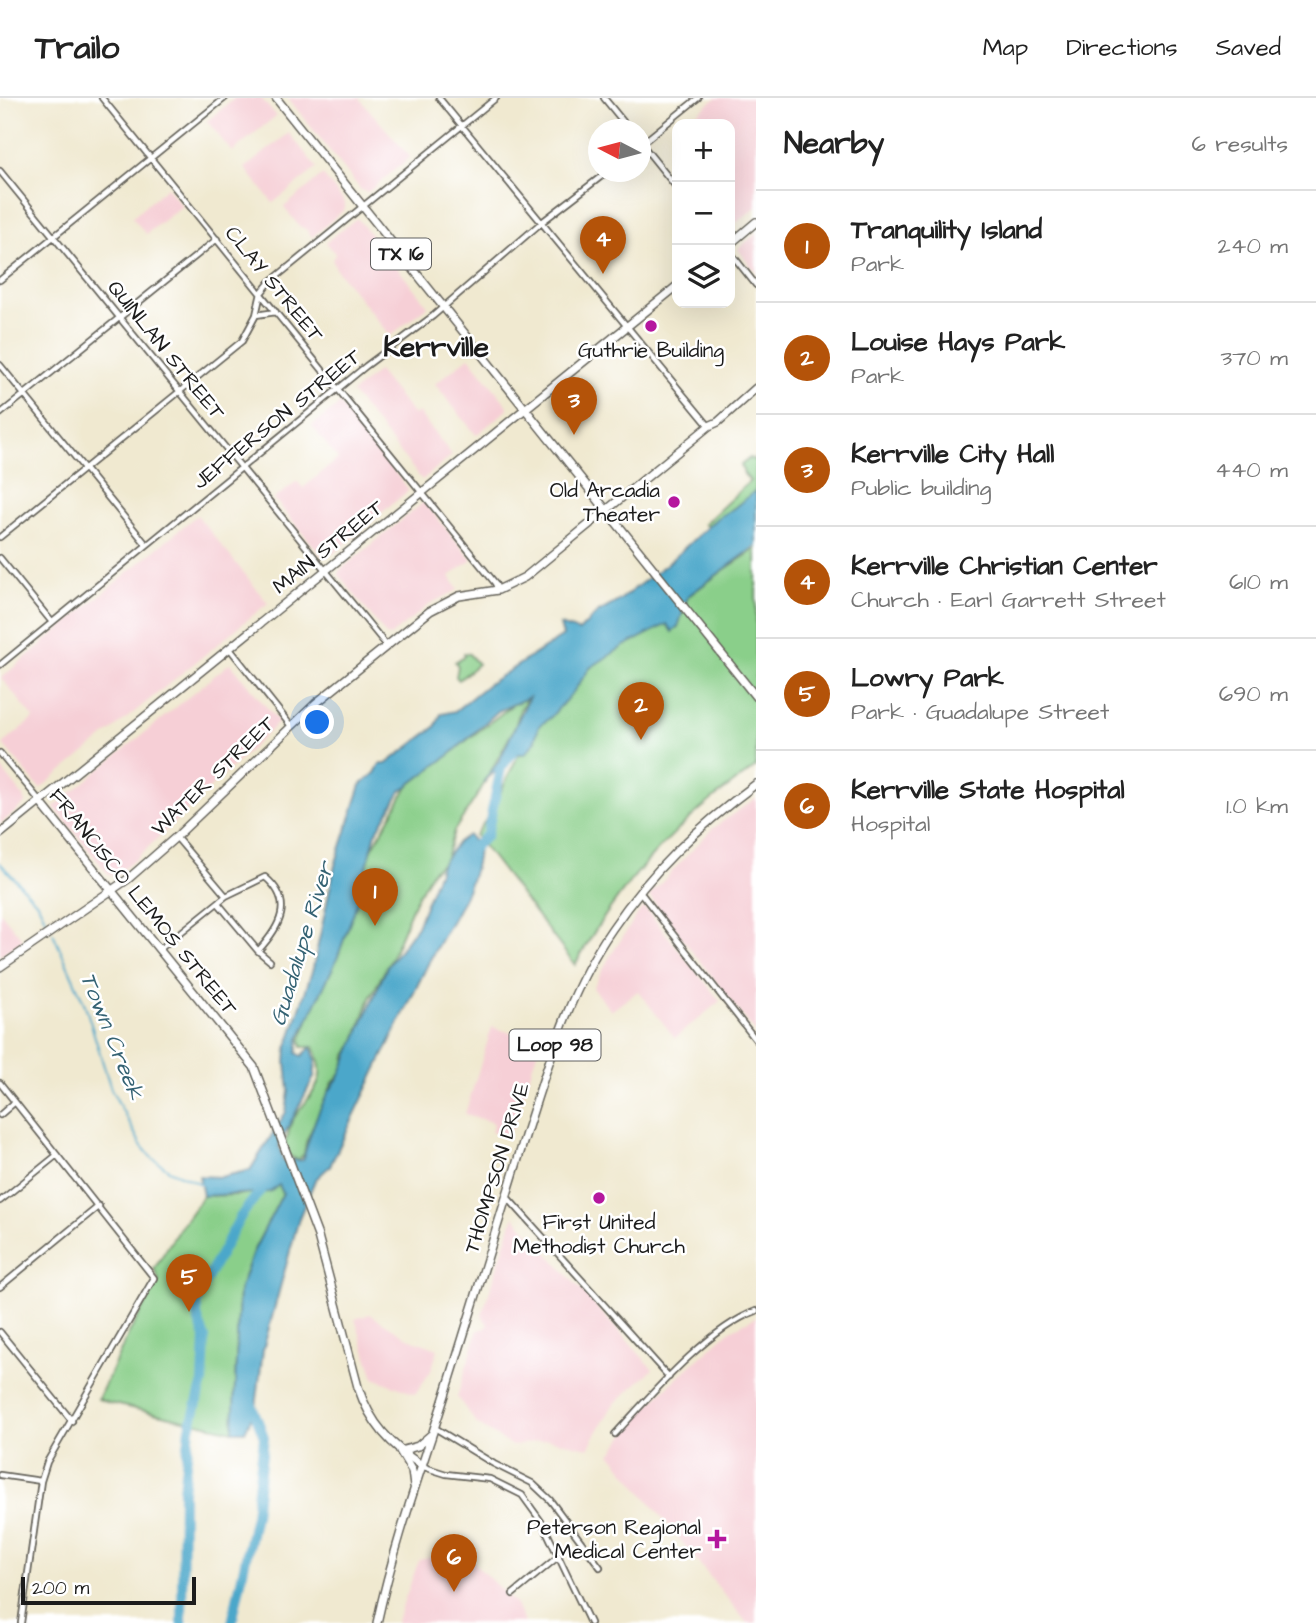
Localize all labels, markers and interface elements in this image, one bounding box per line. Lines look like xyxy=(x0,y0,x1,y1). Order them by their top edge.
text: Trailo xyxy=(35,25,119,71)
text: Map xyxy=(983,31,1028,65)
text: Directions xyxy=(1066,31,1178,65)
text: Saved xyxy=(1216,31,1281,65)
north arrow xyxy=(588,119,651,182)
map controls xyxy=(672,119,735,308)
button: + xyxy=(672,119,735,182)
text: Nearby xyxy=(784,123,884,165)
text: 6 results xyxy=(1192,128,1288,160)
button: − xyxy=(672,182,735,245)
text: Tranquility Island xyxy=(851,212,1042,248)
pin: 4 xyxy=(580,216,626,274)
street label: CLAY STREET xyxy=(218,220,331,349)
text: 1 xyxy=(806,230,808,262)
text: 240 m xyxy=(1218,230,1288,262)
road number: TX 16 xyxy=(371,238,431,270)
button: layers xyxy=(672,245,735,308)
text: Park xyxy=(851,248,904,280)
street label: QUINLAN STREET xyxy=(101,274,232,427)
marker: Guthrie Building xyxy=(643,318,659,334)
text: Louise Hays Park xyxy=(851,324,1065,360)
district label: Kerrville xyxy=(383,328,489,367)
place label: Guthrie Building xyxy=(578,336,724,367)
street label: JEFFERSON STREET xyxy=(187,342,368,496)
text: 2 xyxy=(800,342,814,374)
text: 370 m xyxy=(1221,342,1288,374)
text: Park xyxy=(851,360,904,392)
pin: 3 xyxy=(551,377,597,435)
text: Kerrville City Hall xyxy=(851,436,1054,472)
text: 3 xyxy=(801,454,813,486)
text: 440 m xyxy=(1215,454,1288,486)
text: Public building xyxy=(851,472,991,504)
place label: Old Arcadia Theater xyxy=(550,476,660,529)
street label: MAIN STREET xyxy=(266,493,390,601)
marker: Old Arcadia Theater xyxy=(666,494,682,510)
text: Kerrville Christian Center xyxy=(851,548,1158,584)
text: 4 xyxy=(799,566,815,598)
text: 610 m xyxy=(1229,566,1288,598)
text: Church · Earl Garrett Street xyxy=(851,584,1166,616)
text: Lowry Park xyxy=(851,660,1004,696)
text: 5 xyxy=(799,678,815,710)
text: 690 m xyxy=(1219,678,1288,710)
pin: 2 xyxy=(618,682,664,740)
text: Park · Guadalupe Street xyxy=(851,696,1109,728)
your location xyxy=(300,705,334,739)
street label: WATER STREET xyxy=(145,709,282,843)
text: Kerrville State Hospital xyxy=(851,772,1125,808)
street label: FRANCISCO LEMOS STREET xyxy=(42,782,244,1023)
text: 6 xyxy=(800,790,814,822)
text: 1.0 km xyxy=(1226,790,1288,822)
text: Hospital xyxy=(851,808,930,840)
water label: Guadalupe River xyxy=(262,856,343,1030)
pin: 1 xyxy=(352,868,398,926)
water label: Town Creek xyxy=(72,968,152,1105)
road number: Loop 98 xyxy=(510,1029,600,1060)
street label: THOMPSON DRIVE xyxy=(457,1079,537,1257)
marker: First United Methodist Church xyxy=(591,1190,607,1206)
place label: First United Methodist Church xyxy=(513,1208,686,1261)
pin: 5 xyxy=(166,1254,212,1312)
place label: Peterson Regional Medical Center xyxy=(527,1513,701,1566)
marker: Peterson Regional Medical Center xyxy=(707,1529,727,1549)
pin: 6 xyxy=(431,1534,477,1592)
scale bar xyxy=(21,1574,196,1606)
text: 200 m xyxy=(32,1575,89,1602)

